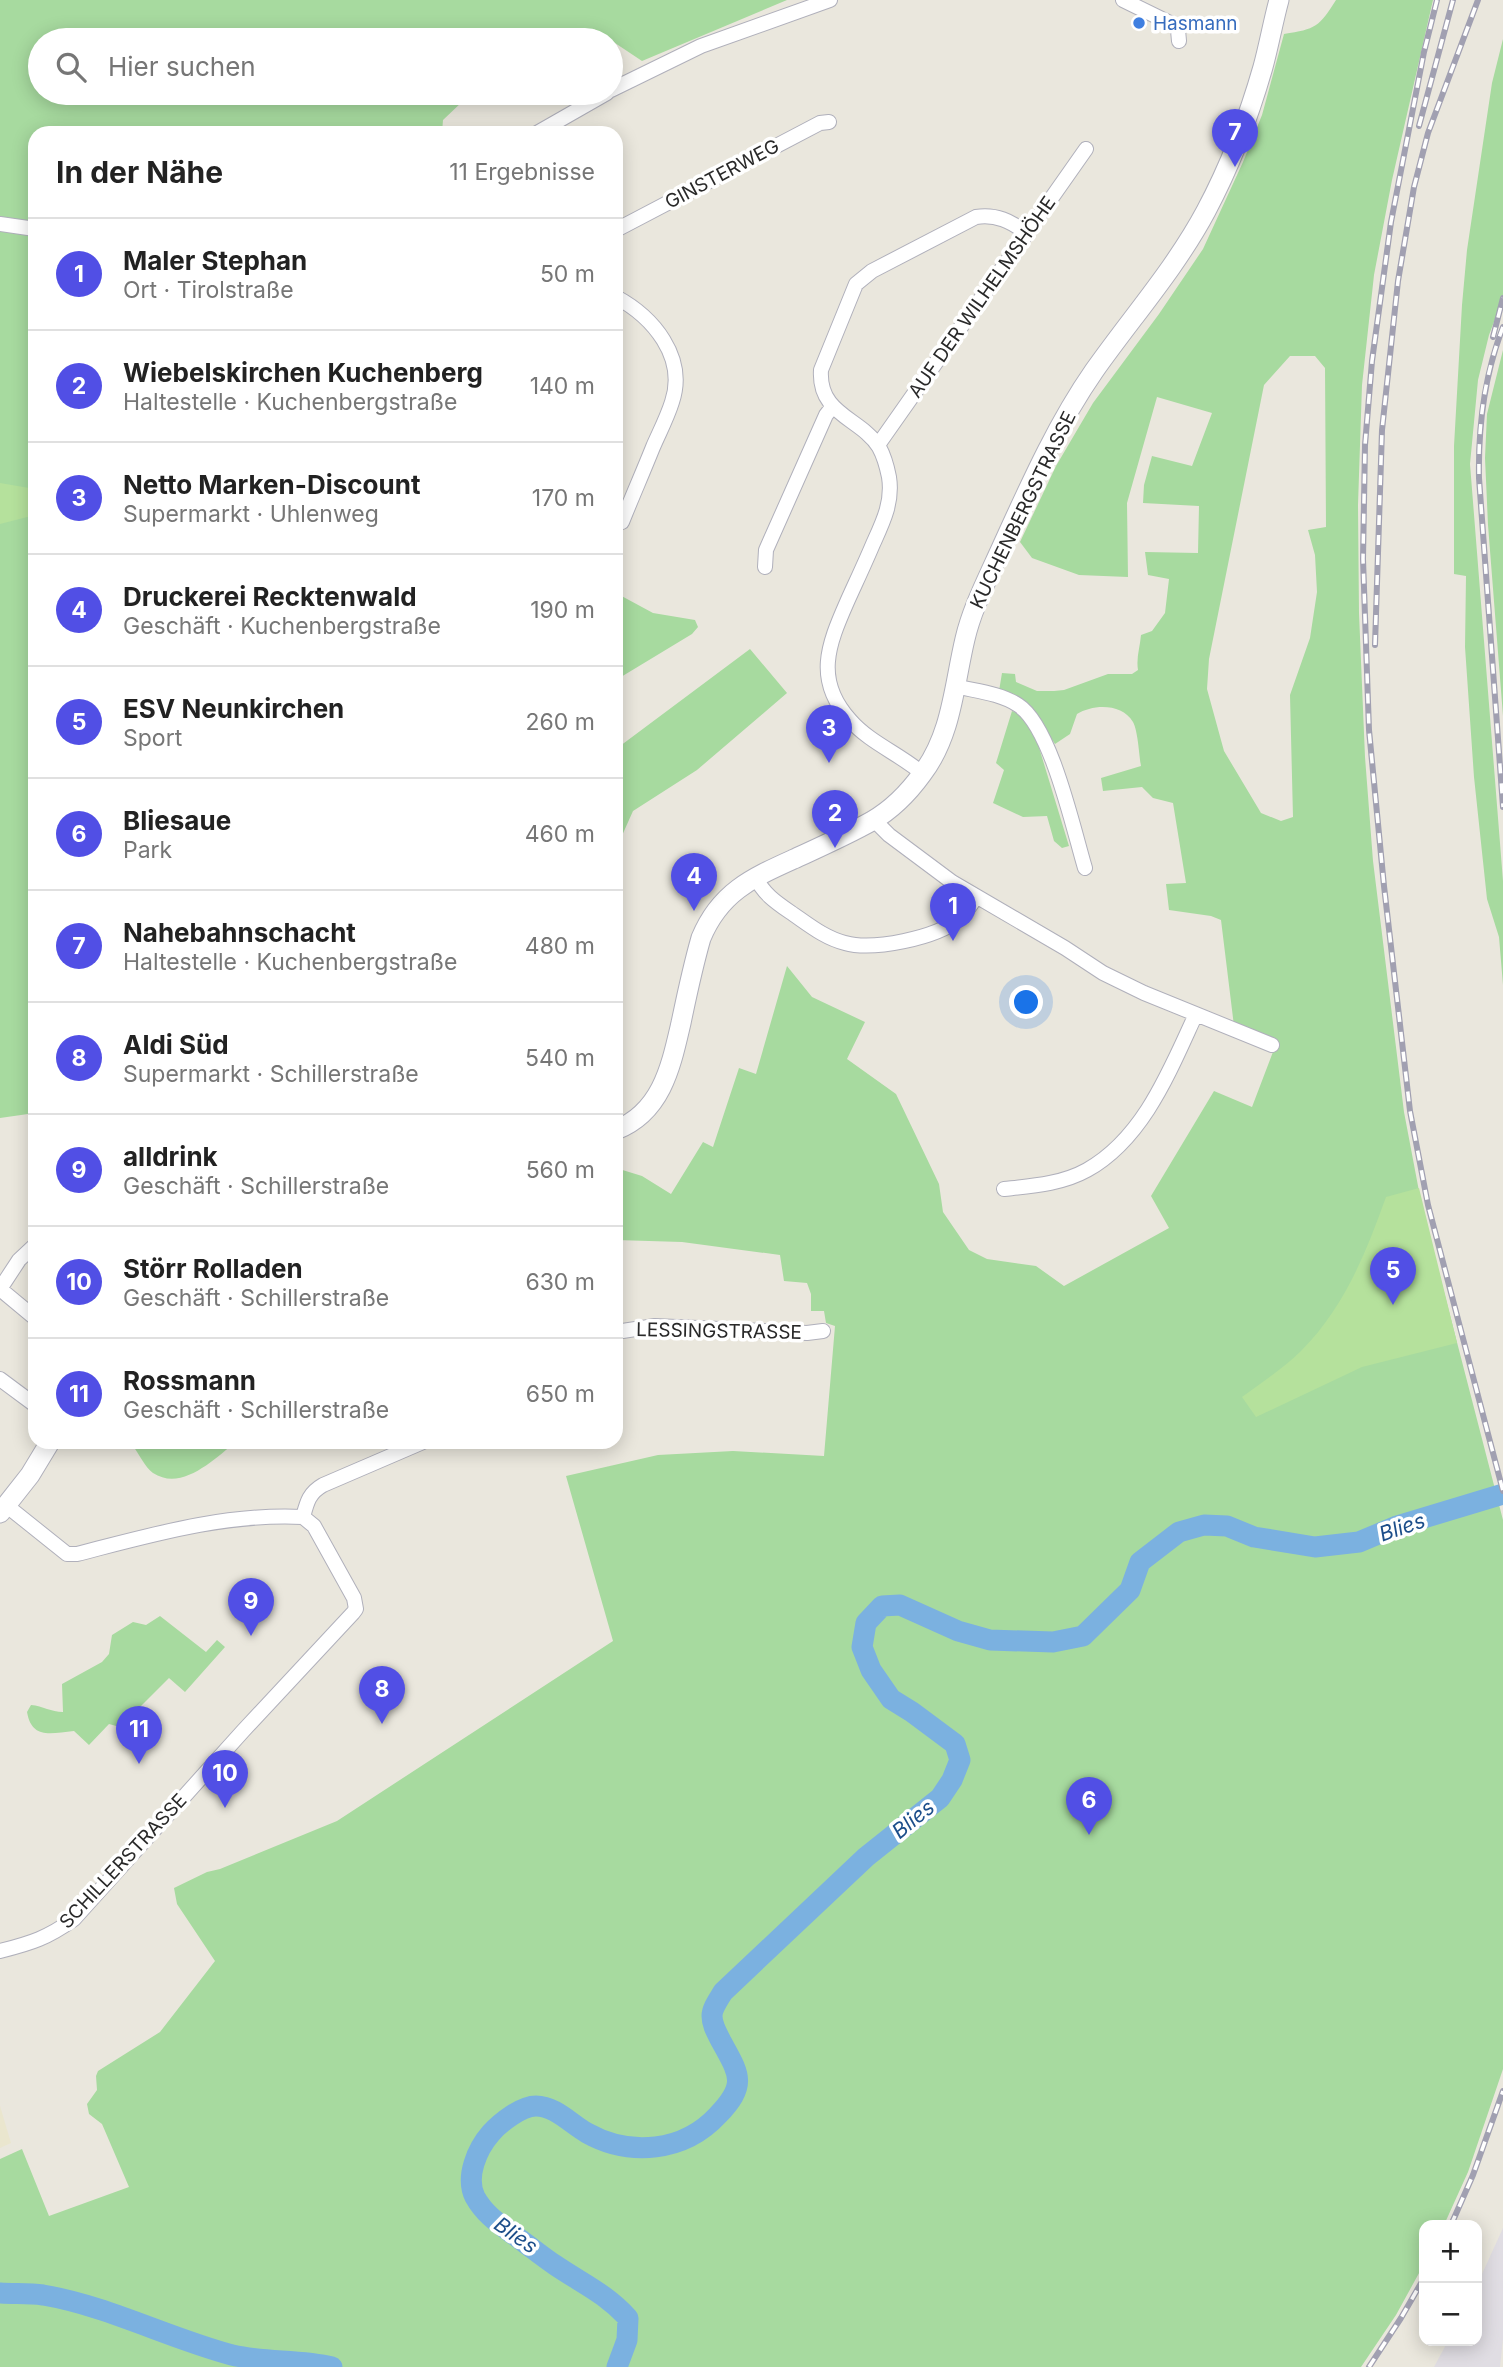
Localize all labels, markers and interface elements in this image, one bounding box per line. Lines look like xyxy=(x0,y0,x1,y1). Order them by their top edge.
place label: Hasmann xyxy=(1153,12,1238,35)
marker: Hasmann xyxy=(1131,15,1147,31)
search box xyxy=(28,28,623,105)
icon: search xyxy=(52,48,90,86)
text: Hier suchen xyxy=(108,51,256,82)
pin: 7 xyxy=(1212,109,1258,167)
street label: GINSTERWEG xyxy=(661,134,783,214)
text: In der Nähe xyxy=(56,154,223,190)
text: 11 Ergebnisse xyxy=(449,158,595,186)
street label: AUF DER WILHELMSHÖHE xyxy=(904,192,1060,402)
text: Maler Stephan xyxy=(123,245,307,276)
text: 1 xyxy=(74,260,84,288)
text: 50 m xyxy=(540,260,595,288)
text: Ort · Tirolstraße xyxy=(123,276,294,304)
text: Wiebelskirchen Kuchenberg xyxy=(123,357,483,388)
text: 2 xyxy=(72,372,86,400)
text: 140 m xyxy=(530,372,595,400)
text: Haltestelle · Kuchenbergstraße xyxy=(123,388,457,416)
street label: KUCHENBERGSTRASSE xyxy=(965,408,1081,612)
text: Netto Marken-Discount xyxy=(123,469,420,500)
text: 3 xyxy=(72,484,86,512)
text: 170 m xyxy=(532,484,595,512)
text: Supermarkt · Uhlenweg xyxy=(123,500,379,528)
text: Druckerei Recktenwald xyxy=(123,581,417,612)
text: 4 xyxy=(71,596,87,624)
text: 190 m xyxy=(530,596,595,624)
text: Geschäft · Kuchenbergstraße xyxy=(123,612,441,640)
text: ESV Neunkirchen xyxy=(123,693,344,724)
pin: 3 xyxy=(806,705,852,763)
text: 5 xyxy=(72,708,86,736)
text: 260 m xyxy=(526,708,595,736)
text: Sport xyxy=(123,724,182,752)
pin: 2 xyxy=(812,790,858,848)
text: Bliesaue xyxy=(123,805,231,836)
text: 6 xyxy=(72,820,86,848)
text: 460 m xyxy=(525,820,595,848)
text: Park xyxy=(123,836,172,864)
pin: 4 xyxy=(671,853,717,911)
pin: 1 xyxy=(930,883,976,941)
text: Nahebahnschacht xyxy=(123,917,356,948)
text: 7 xyxy=(72,932,86,960)
text: 480 m xyxy=(525,932,595,960)
text: Haltestelle · Kuchenbergstraße xyxy=(123,948,457,976)
your location xyxy=(1009,985,1043,1019)
text: Aldi Süd xyxy=(123,1029,229,1060)
text: 8 xyxy=(72,1044,86,1072)
text: 540 m xyxy=(525,1044,595,1072)
text: Supermarkt · Schillerstraße xyxy=(123,1060,419,1088)
text: alldrink xyxy=(123,1141,218,1172)
text: 9 xyxy=(72,1156,86,1184)
text: 560 m xyxy=(526,1156,595,1184)
text: Geschäft · Schillerstraße xyxy=(123,1172,389,1200)
pin: 5 xyxy=(1370,1247,1416,1305)
text: Störr Rolladen xyxy=(123,1253,303,1284)
text: 10 xyxy=(66,1268,92,1296)
text: 630 m xyxy=(525,1268,595,1296)
text: Geschäft · Schillerstraße xyxy=(123,1284,389,1312)
street label: LESSINGSTRASSE xyxy=(636,1318,802,1344)
text: Rossmann xyxy=(123,1365,256,1396)
text: 11 xyxy=(69,1380,89,1408)
text: 650 m xyxy=(526,1380,595,1408)
text: Geschäft · Schillerstraße xyxy=(123,1396,389,1424)
water label: Blies xyxy=(1376,1508,1428,1546)
pin: 9 xyxy=(228,1578,274,1636)
pin: 8 xyxy=(359,1666,405,1724)
pin: 11 xyxy=(116,1706,162,1764)
pin: 10 xyxy=(202,1750,248,1808)
pin: 6 xyxy=(1066,1777,1112,1835)
street label: SCHILLERSTRASSE xyxy=(55,1789,191,1933)
water label: Blies xyxy=(887,1794,939,1844)
water label: Blies xyxy=(490,2211,542,2259)
map controls xyxy=(1419,2220,1482,2346)
button: + xyxy=(1419,2220,1482,2283)
button: − xyxy=(1419,2283,1482,2346)

